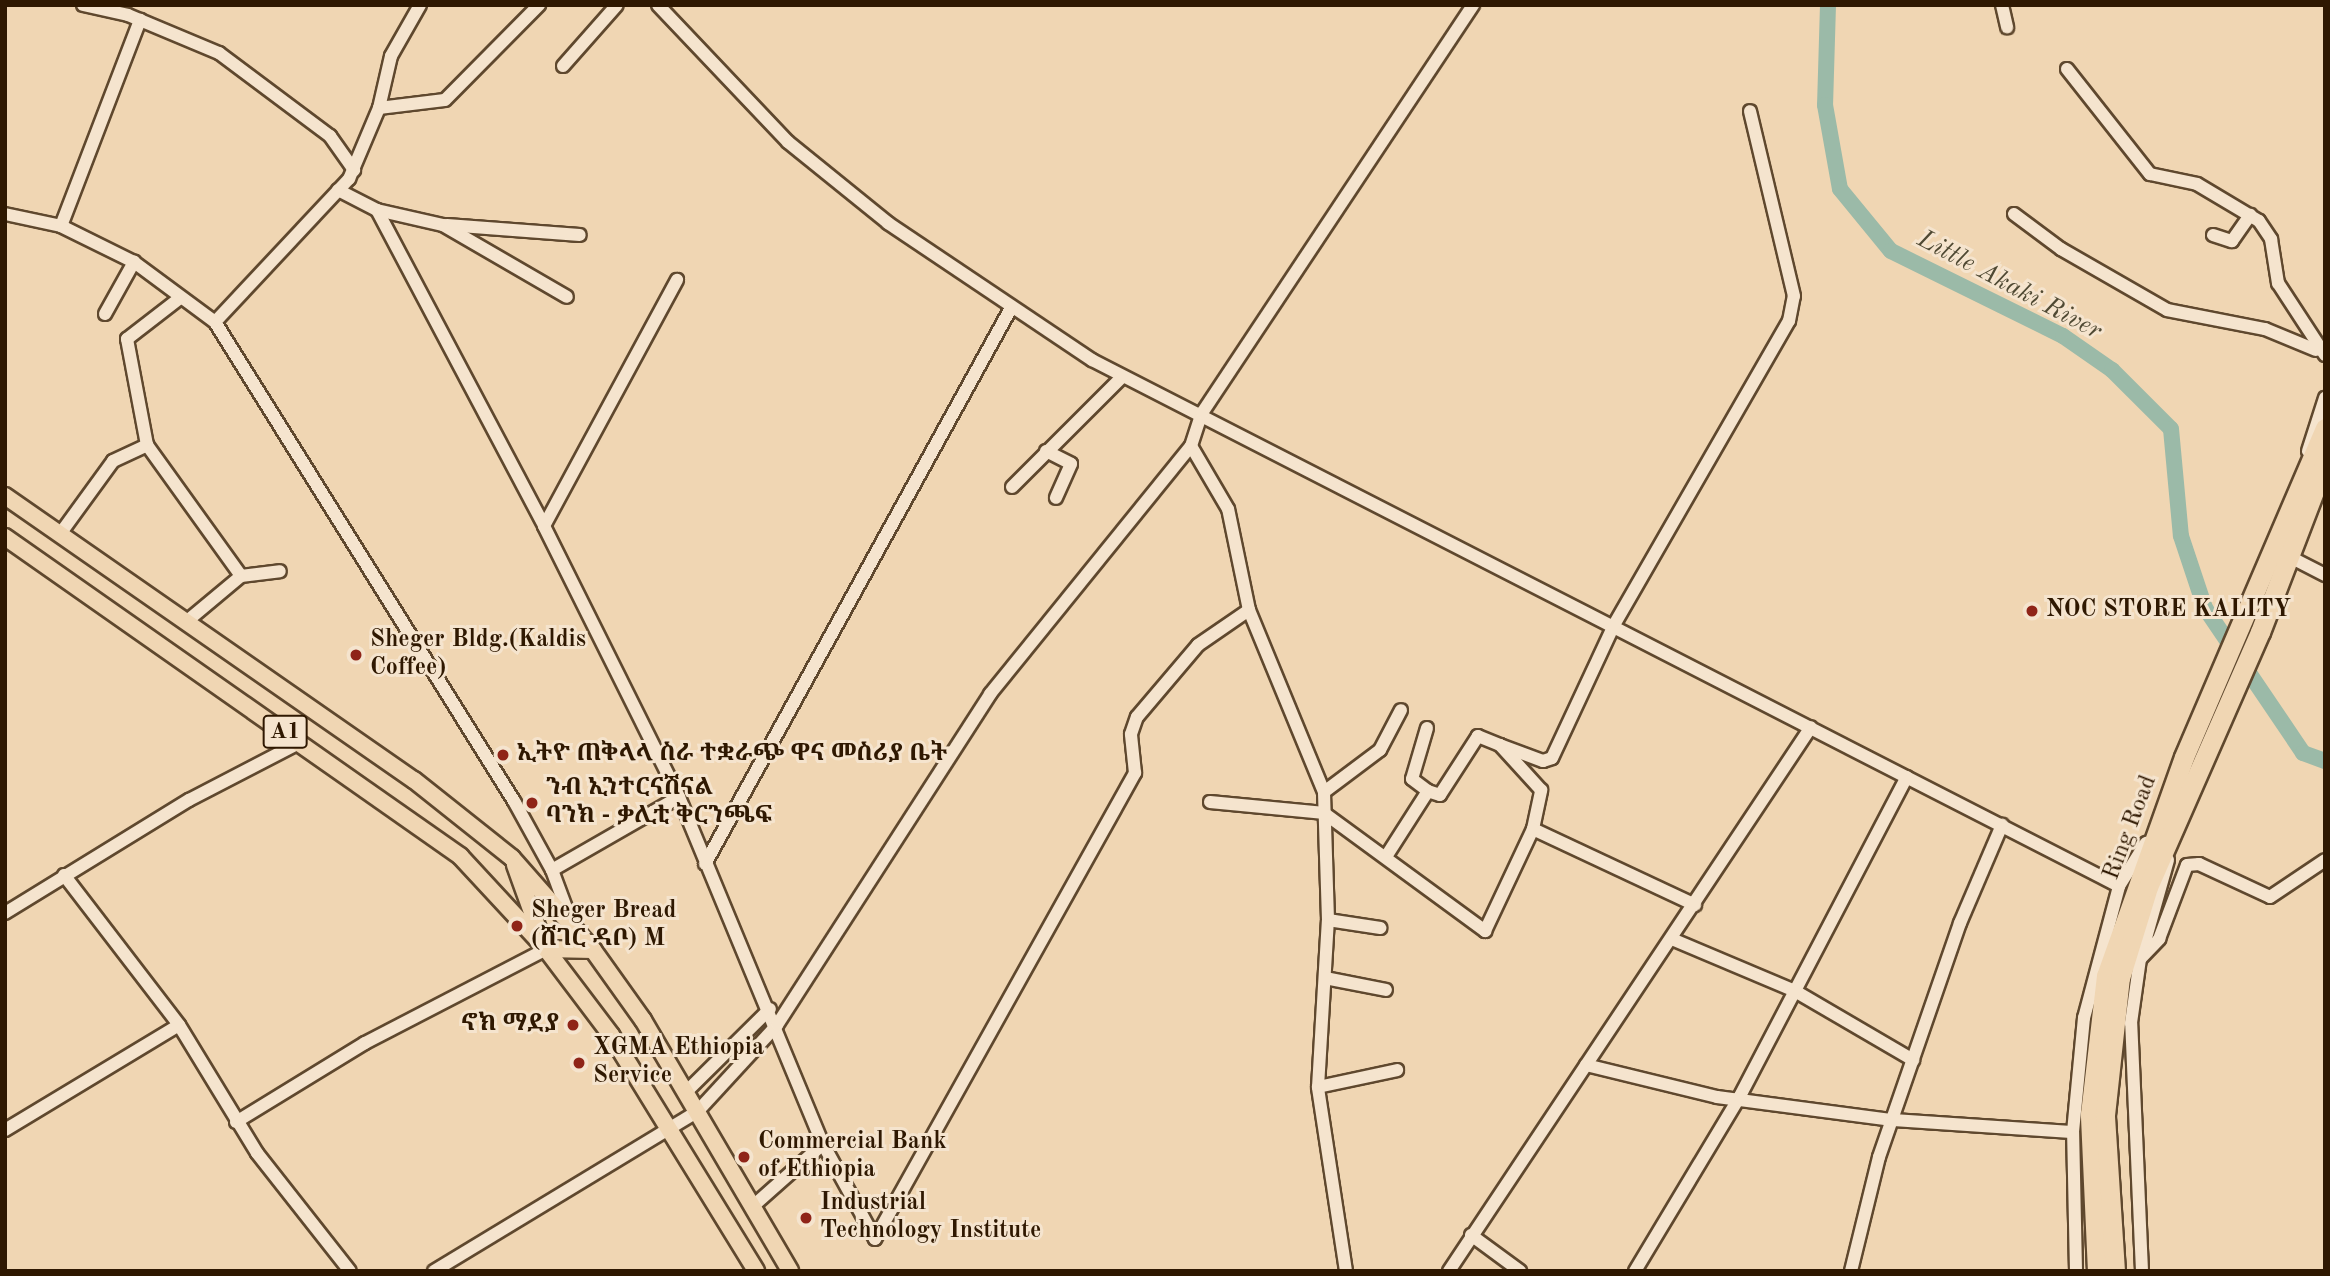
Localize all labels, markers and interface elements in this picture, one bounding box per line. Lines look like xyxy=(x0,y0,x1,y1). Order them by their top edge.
water label: Little Akaki River xyxy=(1911,224,2107,348)
place label: NOC STORE KALITY xyxy=(2046,597,2291,625)
marker: NOC STORE KALITY xyxy=(2024,603,2040,619)
place label: Sheger Bldg.(Kaldis Coffee) xyxy=(370,627,586,683)
marker: Sheger Bldg.(Kaldis Coffee) xyxy=(348,647,364,663)
road number: A1 xyxy=(262,712,308,752)
place label: ኢትዮ ጠቅላላ ስራ ተቋራጭ ዋና መስሪያ ቤት xyxy=(517,741,947,769)
marker: ኢትዮ ጠቅላላ ስራ ተቋራጭ ዋና መስሪያ ቤት xyxy=(495,747,511,763)
street label: Ring Road xyxy=(2098,772,2164,884)
place label: ንብ ኢንተርናሽናል ባንክ - ቃሊቲ ቅርንጫፍ xyxy=(546,775,772,831)
marker: ንብ ኢንተርናሽናል ባንክ - ቃሊቲ ቅርንጫፍ xyxy=(524,795,540,811)
place label: Sheger Bread (ሸገር ዳቦ) M xyxy=(531,898,676,954)
marker: Sheger Bread (ሸገር ዳቦ) M xyxy=(509,918,525,934)
place label: ኖክ ማደያ xyxy=(462,1011,559,1039)
marker: ኖክ ማደያ xyxy=(565,1017,581,1033)
place label: XGMA Ethiopia Service xyxy=(593,1035,764,1091)
marker: XGMA Ethiopia Service xyxy=(571,1055,587,1071)
place label: Commercial Bank of Ethiopia xyxy=(758,1129,947,1185)
marker: Commercial Bank of Ethiopia xyxy=(736,1149,752,1165)
place label: Industrial Technology Institute xyxy=(820,1190,1041,1246)
marker: Industrial Technology Institute xyxy=(798,1210,814,1226)

